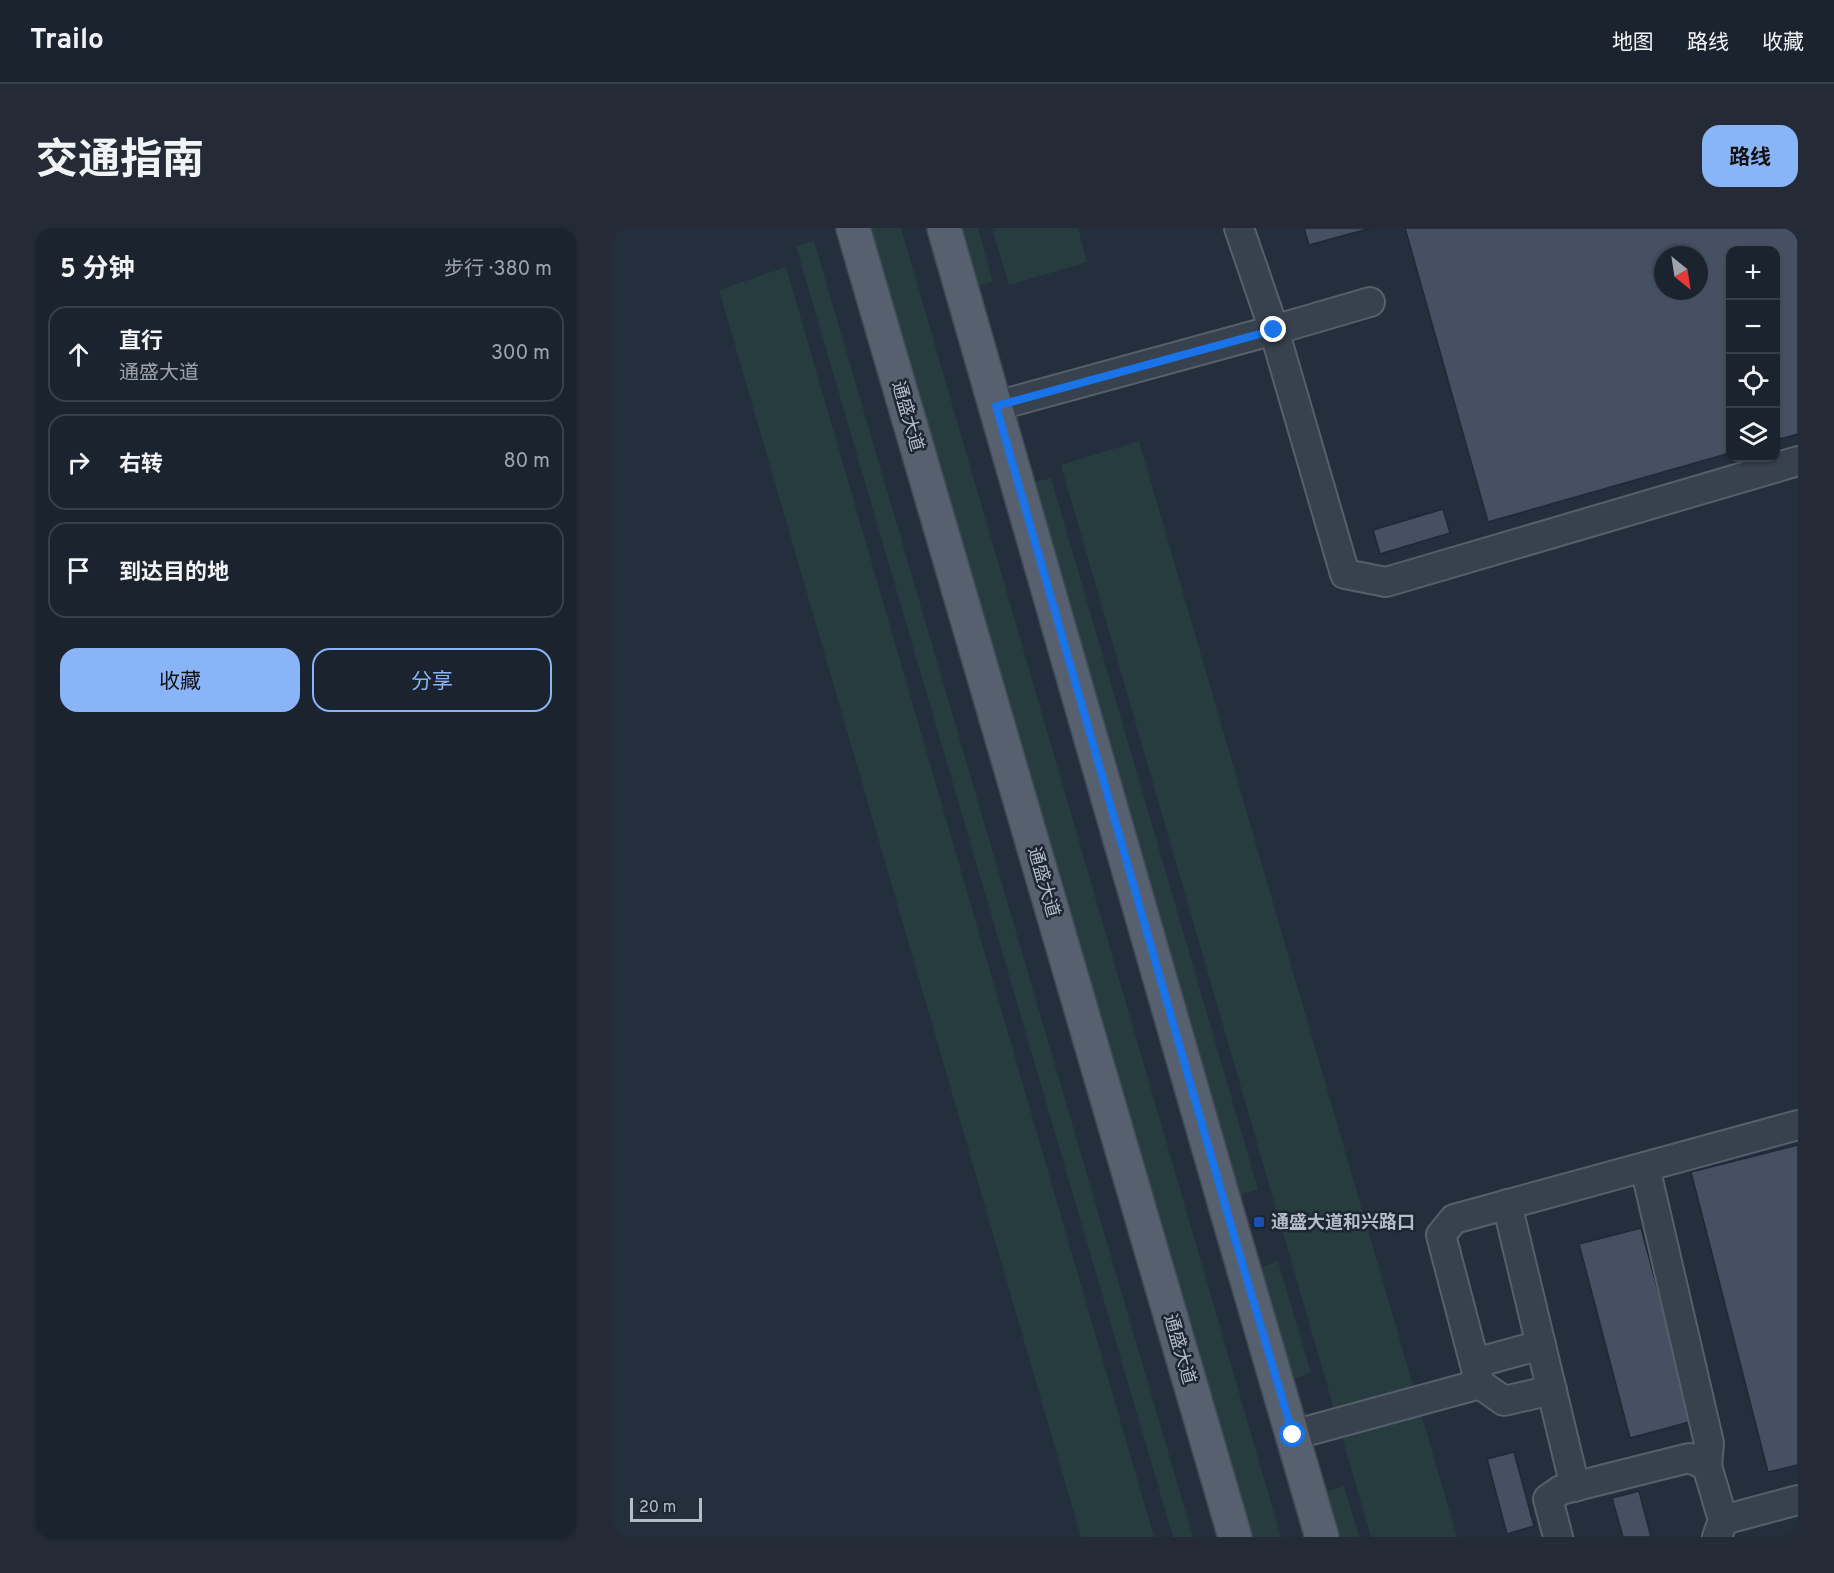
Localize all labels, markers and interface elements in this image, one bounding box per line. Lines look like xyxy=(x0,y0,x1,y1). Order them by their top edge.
text: Trailo xyxy=(30,23,104,59)
text: 地图 xyxy=(1612,30,1654,57)
text: 路线 xyxy=(1687,30,1729,57)
text: 收藏 xyxy=(1762,30,1804,57)
button: 路线 xyxy=(1702,125,1798,187)
text: 交通指南 xyxy=(36,136,204,189)
north arrow xyxy=(1654,246,1708,300)
map controls xyxy=(1726,246,1780,462)
button: + xyxy=(1726,246,1780,300)
text: 5 分钟 xyxy=(60,254,134,287)
text: 步行 · 380 m xyxy=(444,257,552,283)
button: − xyxy=(1726,300,1780,354)
route end xyxy=(1260,316,1286,342)
text: 直行 xyxy=(119,329,163,356)
icon: ahead xyxy=(62,338,95,371)
text: 300 m xyxy=(491,341,550,367)
button: locate xyxy=(1726,354,1780,408)
text: 通盛大道 xyxy=(119,361,199,387)
street label: 通盛大道 xyxy=(886,379,928,454)
button: layers xyxy=(1726,408,1780,462)
icon: right xyxy=(62,446,95,479)
text: 80 m xyxy=(504,449,550,475)
text: 右转 xyxy=(119,452,163,479)
icon: arrive xyxy=(62,554,95,587)
text: 到达目的地 xyxy=(119,560,229,587)
button: 收藏 xyxy=(60,648,300,712)
button: 分享 xyxy=(312,648,552,712)
street label: 通盛大道 xyxy=(1022,845,1064,920)
place label: 通盛大道和兴路口 xyxy=(1271,1212,1415,1235)
marker: 通盛大道和兴路口 xyxy=(1252,1215,1266,1229)
street label: 通盛大道 xyxy=(1158,1312,1200,1387)
route start xyxy=(1279,1421,1305,1447)
scale bar xyxy=(630,1495,702,1522)
text: 20 m xyxy=(639,1498,676,1518)

